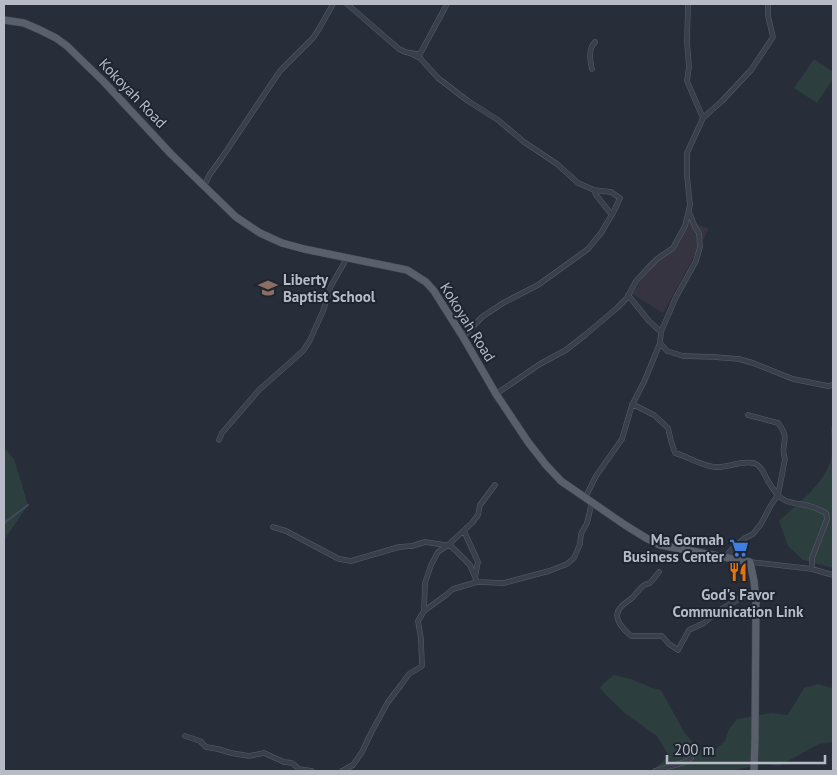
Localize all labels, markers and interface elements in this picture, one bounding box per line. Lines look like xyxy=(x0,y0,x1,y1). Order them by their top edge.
street label: Kokoyah Road xyxy=(95,54,171,132)
place label: Liberty Baptist School xyxy=(283,270,376,306)
school or university icon: Liberty Baptist School xyxy=(257,277,279,299)
street label: Kokoyah Road xyxy=(436,279,500,365)
place label: Ma Gormah Business Center xyxy=(623,530,725,566)
supermarket icon: Ma Gormah Business Center xyxy=(728,537,750,559)
restaurant icon: God's Favor Communication Link xyxy=(727,561,749,583)
place label: God's Favor Communication Link xyxy=(673,585,804,621)
scale bar xyxy=(667,732,824,764)
text: 200 m xyxy=(674,740,715,759)

